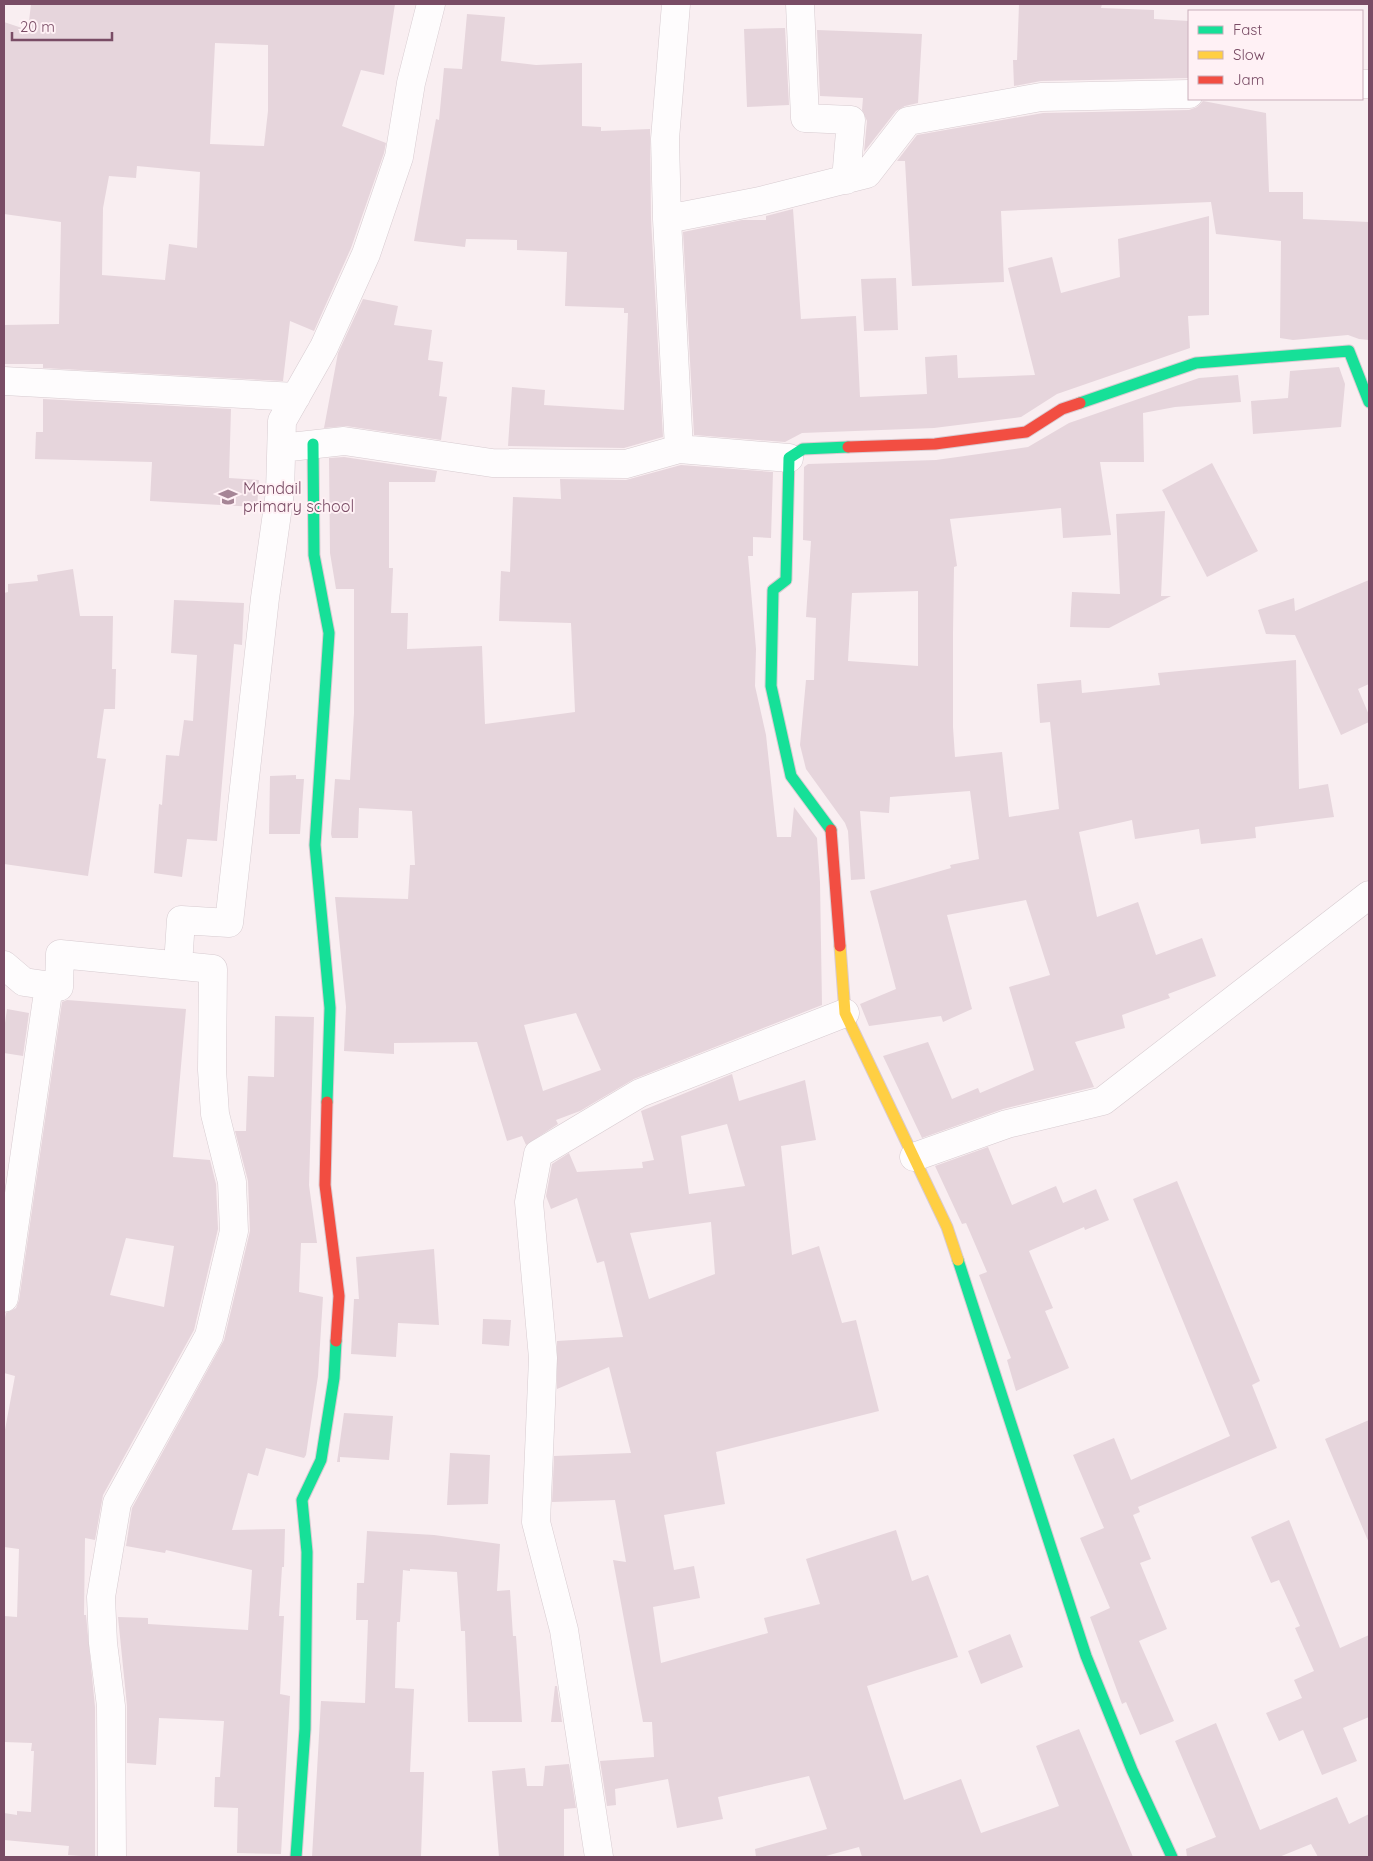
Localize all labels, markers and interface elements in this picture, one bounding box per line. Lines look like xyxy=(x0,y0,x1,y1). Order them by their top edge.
scale bar xyxy=(12,10,112,42)
legend xyxy=(1188,10,1363,100)
text: 20 m xyxy=(20,17,55,36)
text: Fast xyxy=(1233,20,1262,39)
text: Slow xyxy=(1233,45,1265,64)
text: Jam xyxy=(1233,70,1264,89)
place label: Mandail primary school xyxy=(243,478,354,516)
school or university icon: Mandail primary school xyxy=(217,486,239,508)

